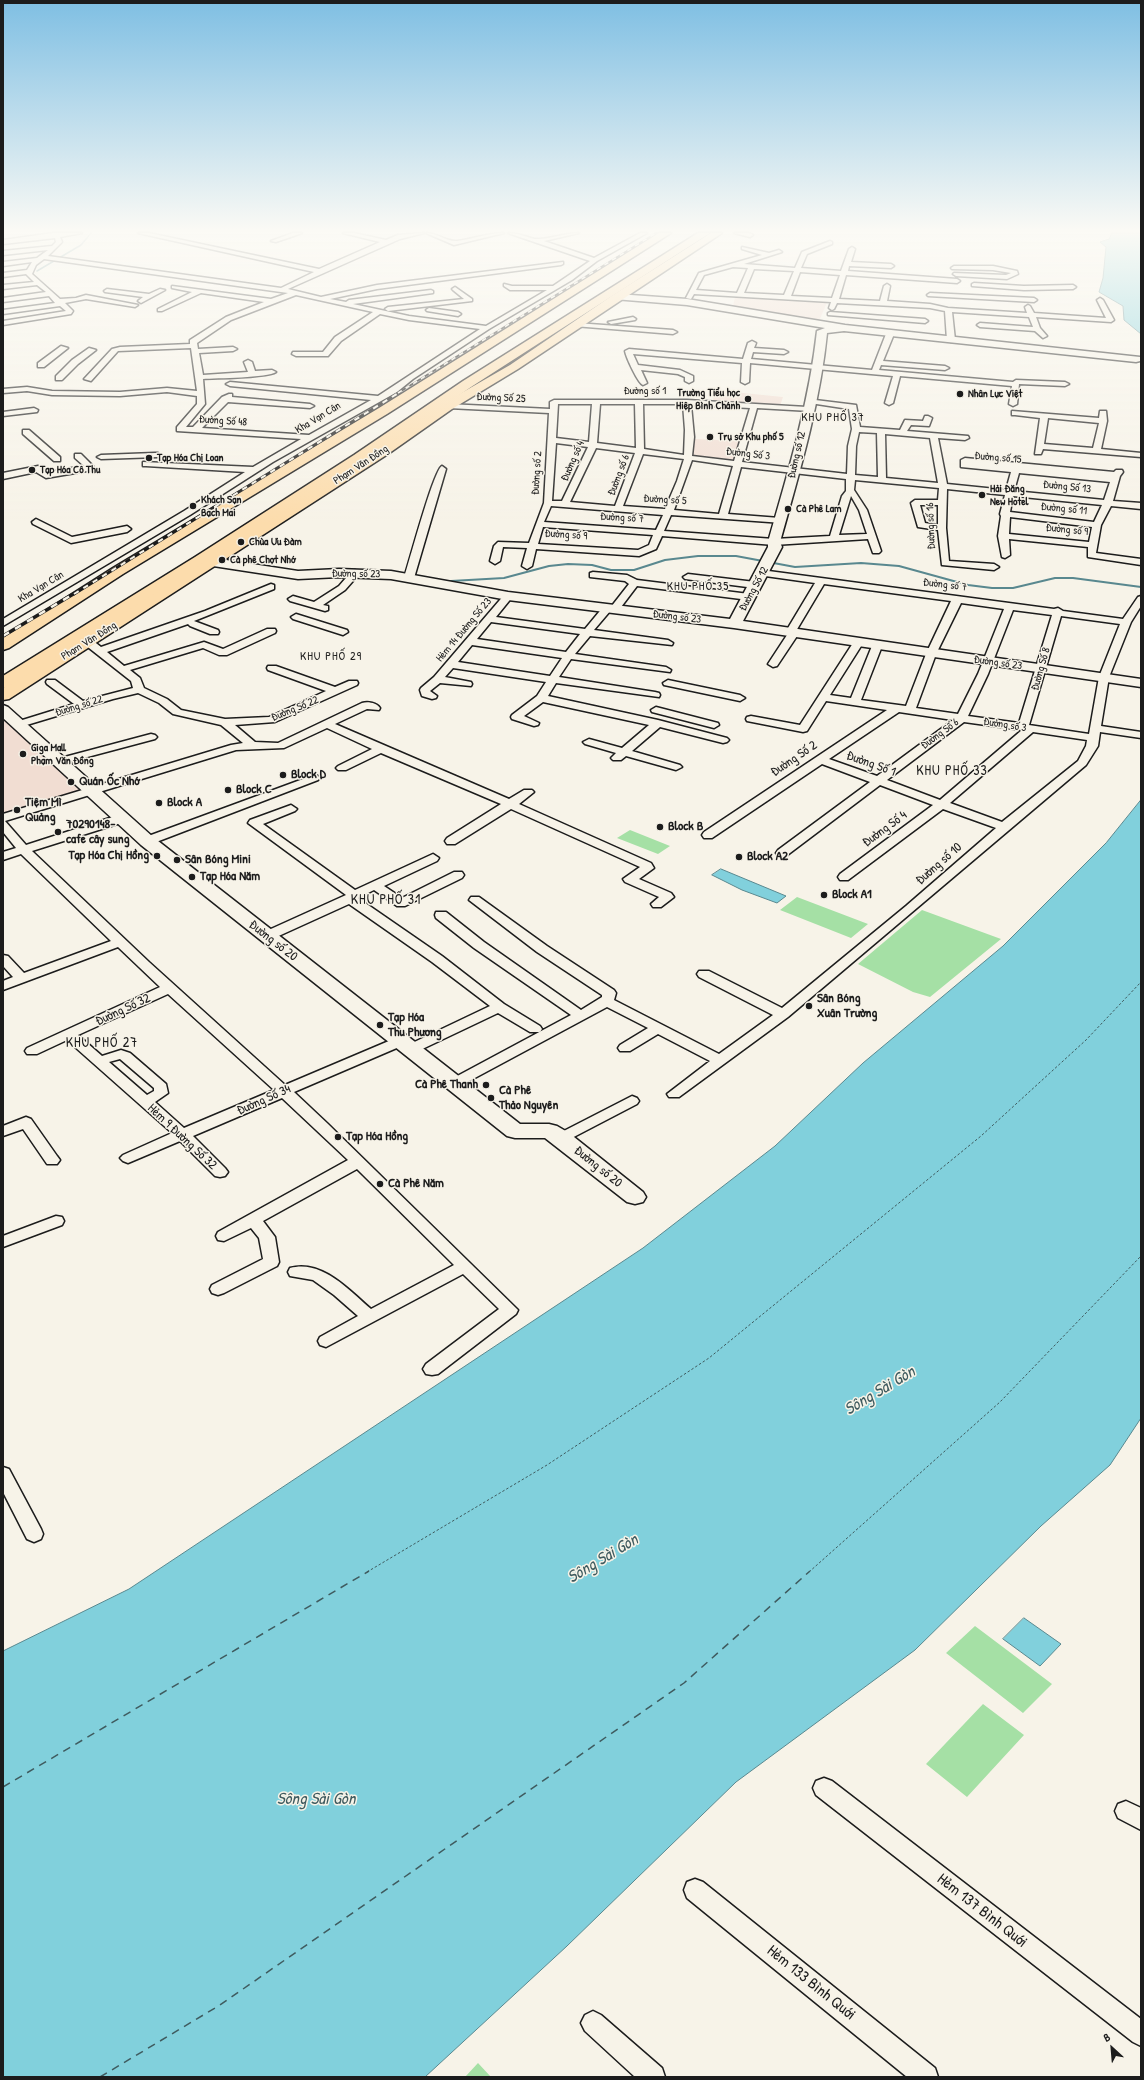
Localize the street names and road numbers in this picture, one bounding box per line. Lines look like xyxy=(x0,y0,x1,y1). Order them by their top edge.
street label: Đường số 1 xyxy=(624,384,666,398)
street label: Đường Số 25 xyxy=(476,390,526,406)
street label: Kha Vạn Cân xyxy=(293,399,343,437)
street label: Đường Số 48 xyxy=(199,413,247,429)
street label: Đường số 12 xyxy=(785,430,809,480)
street label: Đường số 4 xyxy=(558,439,588,483)
street label: Phạm Văn Đồng xyxy=(331,442,391,488)
street label: Đường Số 3 xyxy=(725,445,771,463)
street label: Đường số 15 xyxy=(974,449,1022,467)
street label: Đường số 2 xyxy=(529,451,545,495)
street label: Đường số 6 xyxy=(605,453,633,497)
street label: Đường Số 13 xyxy=(1042,478,1092,496)
street label: Đường số 5 xyxy=(643,492,687,508)
street label: Đường số 11 xyxy=(1040,500,1088,518)
street label: Đường số 16 xyxy=(924,502,938,550)
street label: Đường số 7 xyxy=(600,510,644,526)
street label: Đường số 9 xyxy=(1045,521,1089,539)
street label: Đường số 9 xyxy=(544,527,588,543)
street label: Đường Số 12 xyxy=(736,565,772,613)
street label: Đường số 23 xyxy=(332,567,380,581)
street label: Kha Vạn Cân xyxy=(16,568,66,606)
street label: Đường số 7 xyxy=(922,576,968,594)
street label: Hẻm 14 Đường Số 23 xyxy=(433,595,495,665)
street label: Đường số 23 xyxy=(652,607,702,627)
street label: Phạm Văn Đồng xyxy=(59,619,119,663)
street label: Đường Số 8 xyxy=(1029,646,1053,692)
street label: Đường số 23 xyxy=(973,653,1023,673)
street label: Đường số 22 xyxy=(54,693,104,719)
street label: Đường Số 22 xyxy=(270,694,320,724)
street label: Đường số 3 xyxy=(983,715,1027,735)
street label: Đường Số 6 xyxy=(918,716,962,752)
street label: Đường Số 2 xyxy=(768,738,820,780)
street label: Đường Số 1 xyxy=(844,748,898,780)
street label: Đường Số 4 xyxy=(860,808,910,850)
street label: Đường số 10 xyxy=(913,840,965,888)
street label: Đường số 20 xyxy=(246,917,300,965)
street label: Đường Số 32 xyxy=(93,991,153,1029)
street label: Đường Số 34 xyxy=(235,1081,293,1119)
street label: Hẻm 9 Đường Số 32 xyxy=(144,1101,220,1173)
street label: Đường số 20 xyxy=(571,1143,625,1191)
street label: Hẻm 137 Bình Quới xyxy=(933,1870,1031,1952)
street label: Hẻm 133 Bình Quới xyxy=(763,1941,859,2025)

